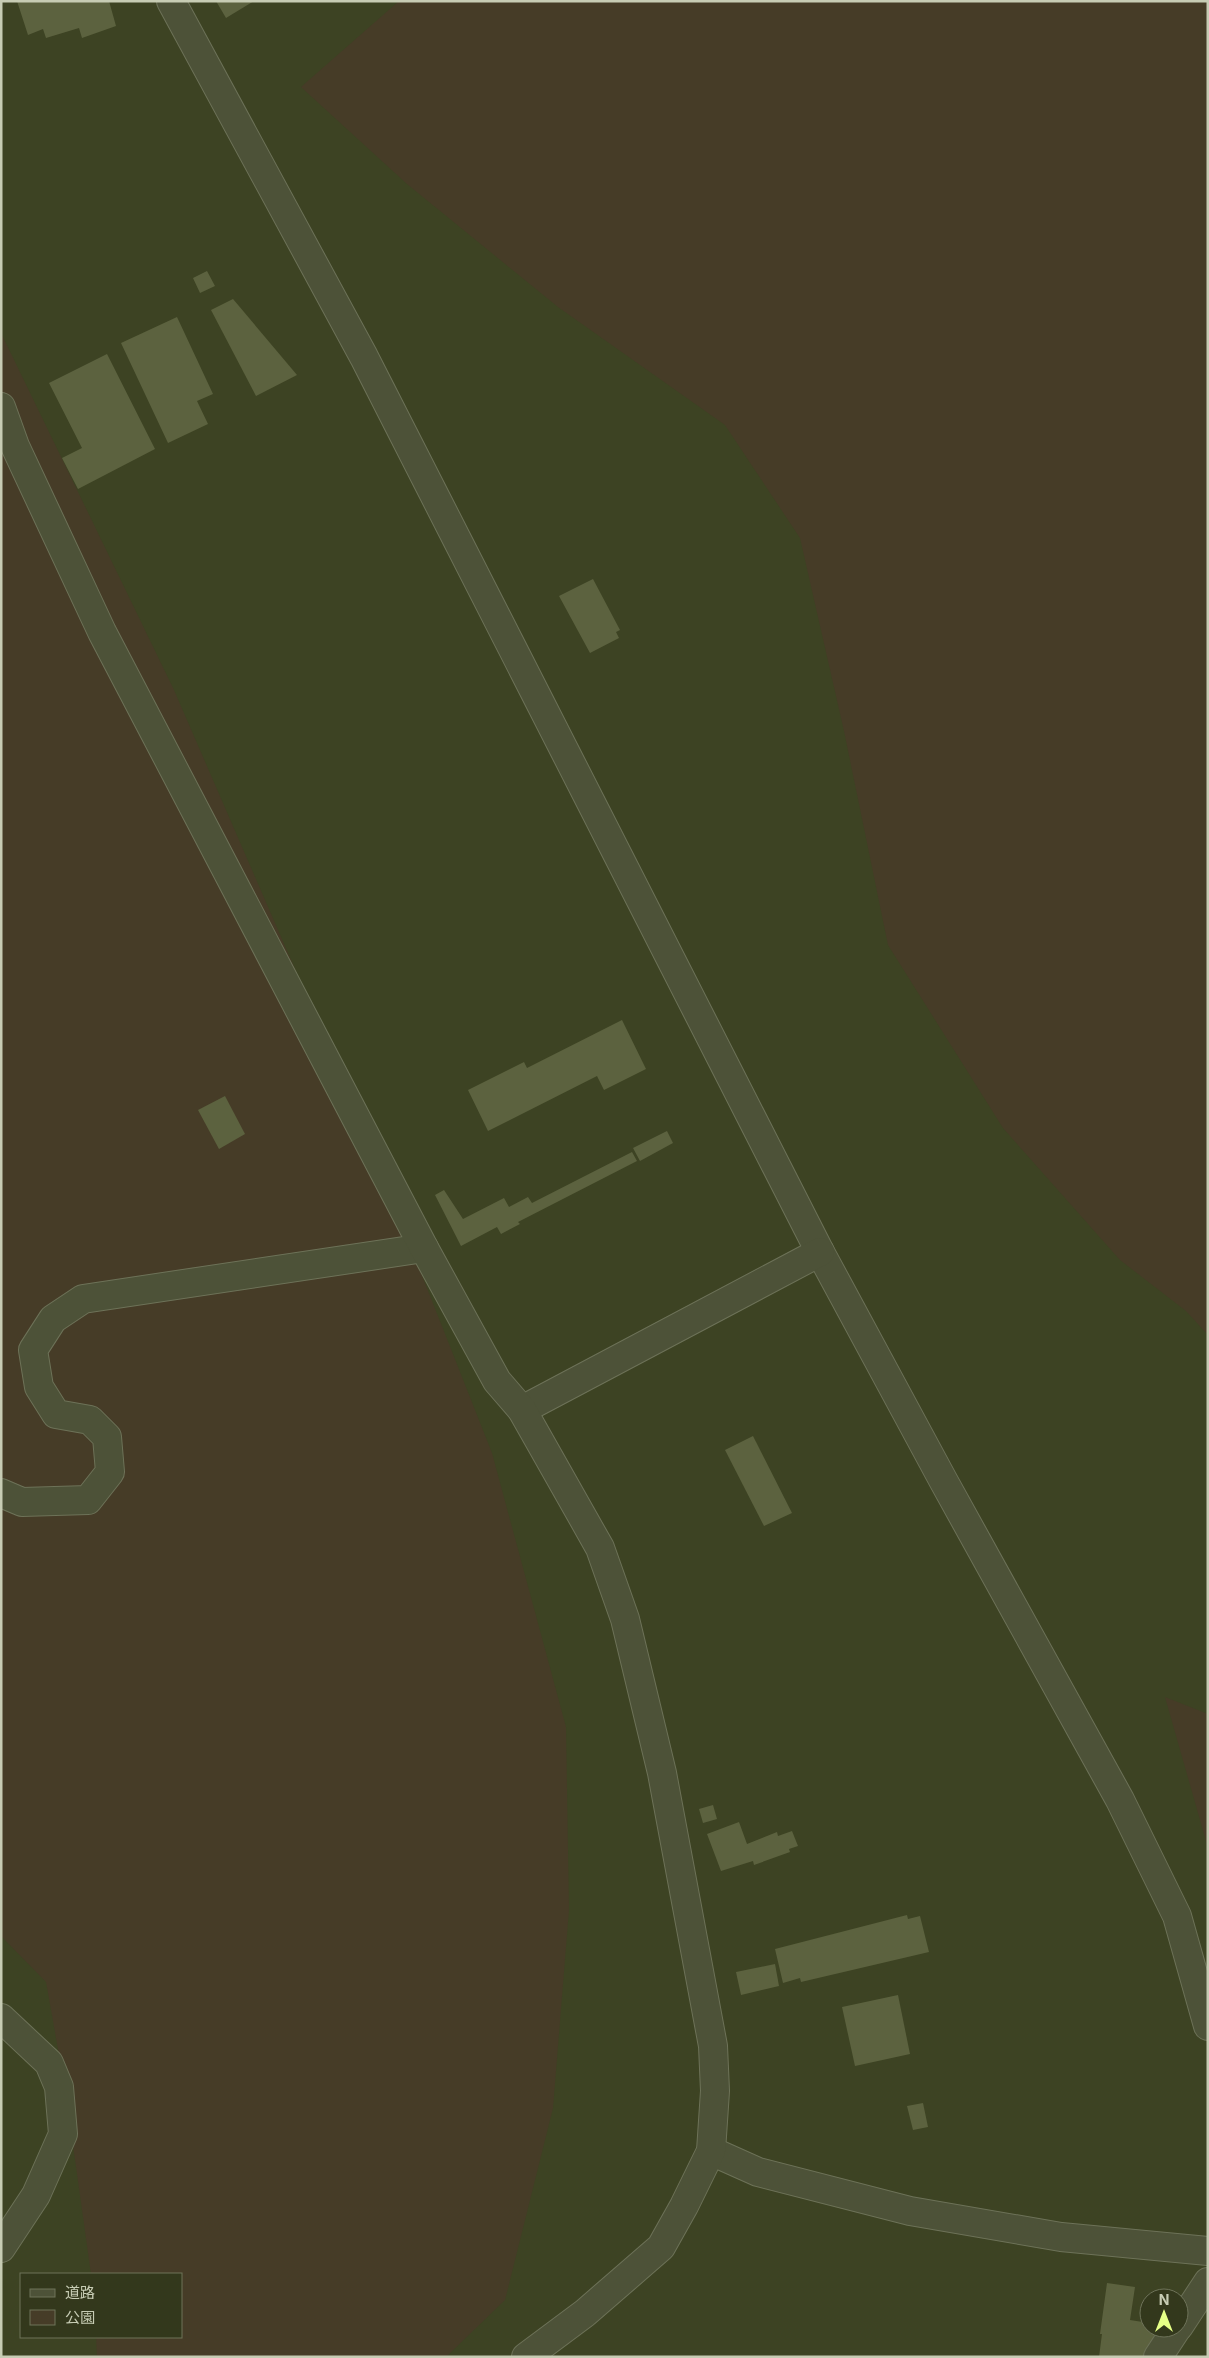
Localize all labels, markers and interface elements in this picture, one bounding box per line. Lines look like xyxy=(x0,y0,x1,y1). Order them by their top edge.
legend xyxy=(20,2273,182,2338)
text: 道路 xyxy=(65,2283,95,2302)
north arrow xyxy=(1139,2288,1189,2338)
text: N xyxy=(1159,2291,1169,2308)
text: 公園 xyxy=(65,2308,95,2327)

